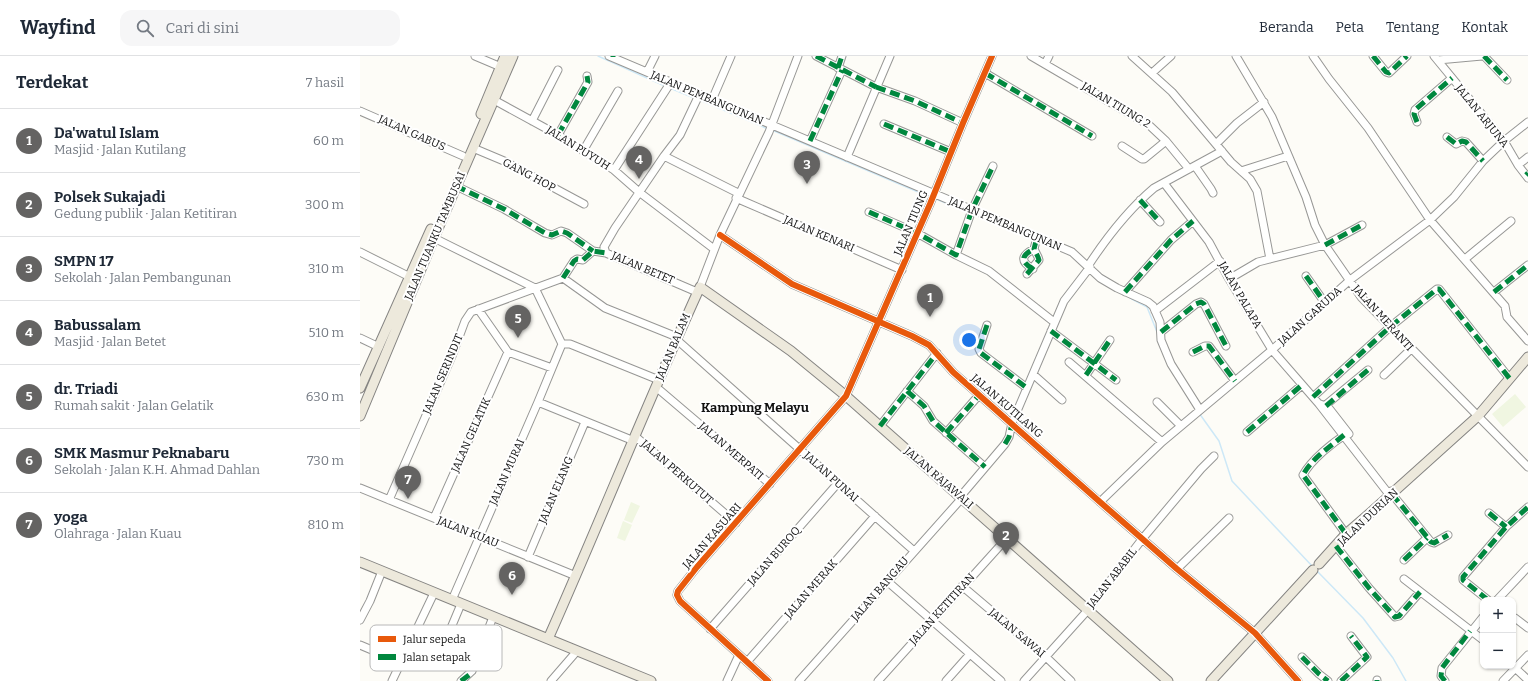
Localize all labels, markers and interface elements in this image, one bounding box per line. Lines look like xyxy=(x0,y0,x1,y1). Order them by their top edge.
search box xyxy=(120,10,400,46)
text: Wayfind xyxy=(20,16,96,39)
icon: search xyxy=(134,17,156,39)
text: Cari di sini xyxy=(166,19,239,37)
text: Beranda xyxy=(1259,19,1314,36)
text: Peta xyxy=(1336,19,1364,36)
text: Tentang xyxy=(1386,19,1439,36)
text: Kontak xyxy=(1461,19,1508,36)
street label: JALAN PEMBANGUNAN xyxy=(648,68,766,128)
text: Terdekat xyxy=(16,72,88,93)
text: 7 hasil xyxy=(306,75,344,90)
street label: JALAN TIUNG 2 xyxy=(1078,79,1153,131)
street label: JALAN ARJUNA xyxy=(1452,81,1512,150)
street label: JALAN GABUS xyxy=(375,112,448,154)
street label: JALAN PUYUH xyxy=(543,123,613,173)
text: Da'watul Islam xyxy=(54,124,159,142)
text: 1 xyxy=(26,133,32,148)
text: 60 m xyxy=(313,133,344,148)
text: Masjid · Jalan Kutilang xyxy=(54,142,186,157)
pin: 4 xyxy=(626,146,652,179)
pin: 3 xyxy=(794,151,820,184)
street label: GANG HOP xyxy=(500,156,558,195)
street label: JALAN TUANKU TAMBUSAI xyxy=(402,170,468,303)
text: Polsek Sukajadi xyxy=(54,188,165,206)
street label: JALAN TIUNG xyxy=(891,188,931,259)
street label: JALAN PEMBANGUNAN xyxy=(946,194,1064,254)
text: 2 xyxy=(25,197,33,212)
text: 300 m xyxy=(305,197,344,212)
text: Gedung publik · Jalan Ketitiran xyxy=(54,206,237,221)
street label: JALAN KENARI xyxy=(781,213,857,255)
street label: JALAN BETET xyxy=(609,249,677,287)
text: SMPN 17 xyxy=(54,252,113,270)
street label: JALAN PALAPA xyxy=(1215,258,1265,331)
text: 3 xyxy=(25,261,33,276)
text: 310 m xyxy=(308,261,344,276)
text: Sekolah · Jalan Pembangunan xyxy=(54,270,231,285)
street label: JALAN MERANTI xyxy=(1349,281,1416,354)
pin: 1 xyxy=(917,284,943,317)
street label: JALAN GARUDA xyxy=(1275,284,1345,349)
pin: 5 xyxy=(505,305,531,338)
street label: JALAN BALAM xyxy=(653,311,693,384)
text: Babussalam xyxy=(54,316,141,334)
text: 4 xyxy=(25,325,33,340)
text: 510 m xyxy=(309,325,344,340)
your location xyxy=(959,330,979,350)
street label: JALAN SERINDIT xyxy=(420,331,466,417)
text: Masjid · Jalan Betet xyxy=(54,334,166,349)
street label: JALAN KUTILANG xyxy=(968,371,1045,441)
text: dr. Triadi xyxy=(54,380,118,398)
text: 5 xyxy=(25,389,33,404)
text: 630 m xyxy=(306,389,344,404)
street label: JALAN GELATIK xyxy=(448,395,493,475)
text: Rumah sakit · Jalan Gelatik xyxy=(54,398,214,413)
district label: Kampung Melayu xyxy=(701,400,809,415)
street label: JALAN MERPATI xyxy=(695,419,766,483)
street label: JALAN PERKUTUT xyxy=(637,436,716,507)
street label: JALAN MURAI xyxy=(486,437,527,508)
text: SMK Masmur Peknabaru xyxy=(54,444,229,462)
street label: JALAN RAJAWALI xyxy=(901,444,976,512)
street label: JALAN PUNAI xyxy=(800,448,861,505)
text: 6 xyxy=(25,453,33,468)
text: 730 m xyxy=(307,453,344,468)
street label: JALAN ELANG xyxy=(536,454,576,527)
text: Sekolah · Jalan K.H. Ahmad Dahlan xyxy=(54,462,260,477)
pin: 7 xyxy=(395,466,421,499)
street label: JALAN DURIAN xyxy=(1334,486,1401,549)
street label: JALAN KASUARI xyxy=(679,500,744,572)
text: yoga xyxy=(54,508,88,526)
street label: JALAN KUAU xyxy=(434,513,501,550)
text: 7 xyxy=(26,517,33,532)
text: 810 m xyxy=(308,517,344,532)
pin: 2 xyxy=(993,522,1019,555)
street label: JALAN BUROQ xyxy=(744,523,804,589)
text: Olahraga · Jalan Kuau xyxy=(54,526,182,541)
street label: JALAN ABABIL xyxy=(1084,545,1140,612)
street label: JALAN BANGAU xyxy=(848,554,911,625)
street label: JALAN MERAK xyxy=(781,557,840,622)
pin: 6 xyxy=(499,562,525,595)
street label: JALAN KETITIRAN xyxy=(906,570,978,648)
map controls xyxy=(1480,597,1516,669)
button: + xyxy=(1480,597,1516,633)
street label: JALAN SAWAI xyxy=(985,605,1048,660)
legend xyxy=(370,625,502,671)
text: Jalur sepeda xyxy=(402,633,466,646)
button: − xyxy=(1480,633,1516,669)
text: Jalan setapak xyxy=(402,651,471,664)

